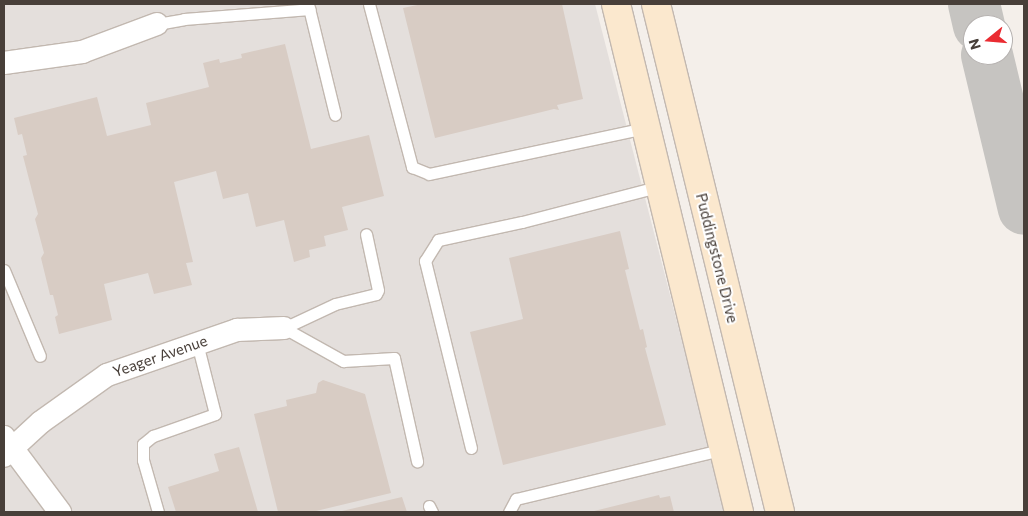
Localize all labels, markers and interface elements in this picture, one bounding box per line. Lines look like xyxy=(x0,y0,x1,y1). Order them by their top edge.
north arrow xyxy=(963,15,1013,65)
text: N xyxy=(964,37,984,52)
street label: Puddingstone Drive xyxy=(692,191,742,325)
street label: Yeager Avenue xyxy=(110,331,210,381)

